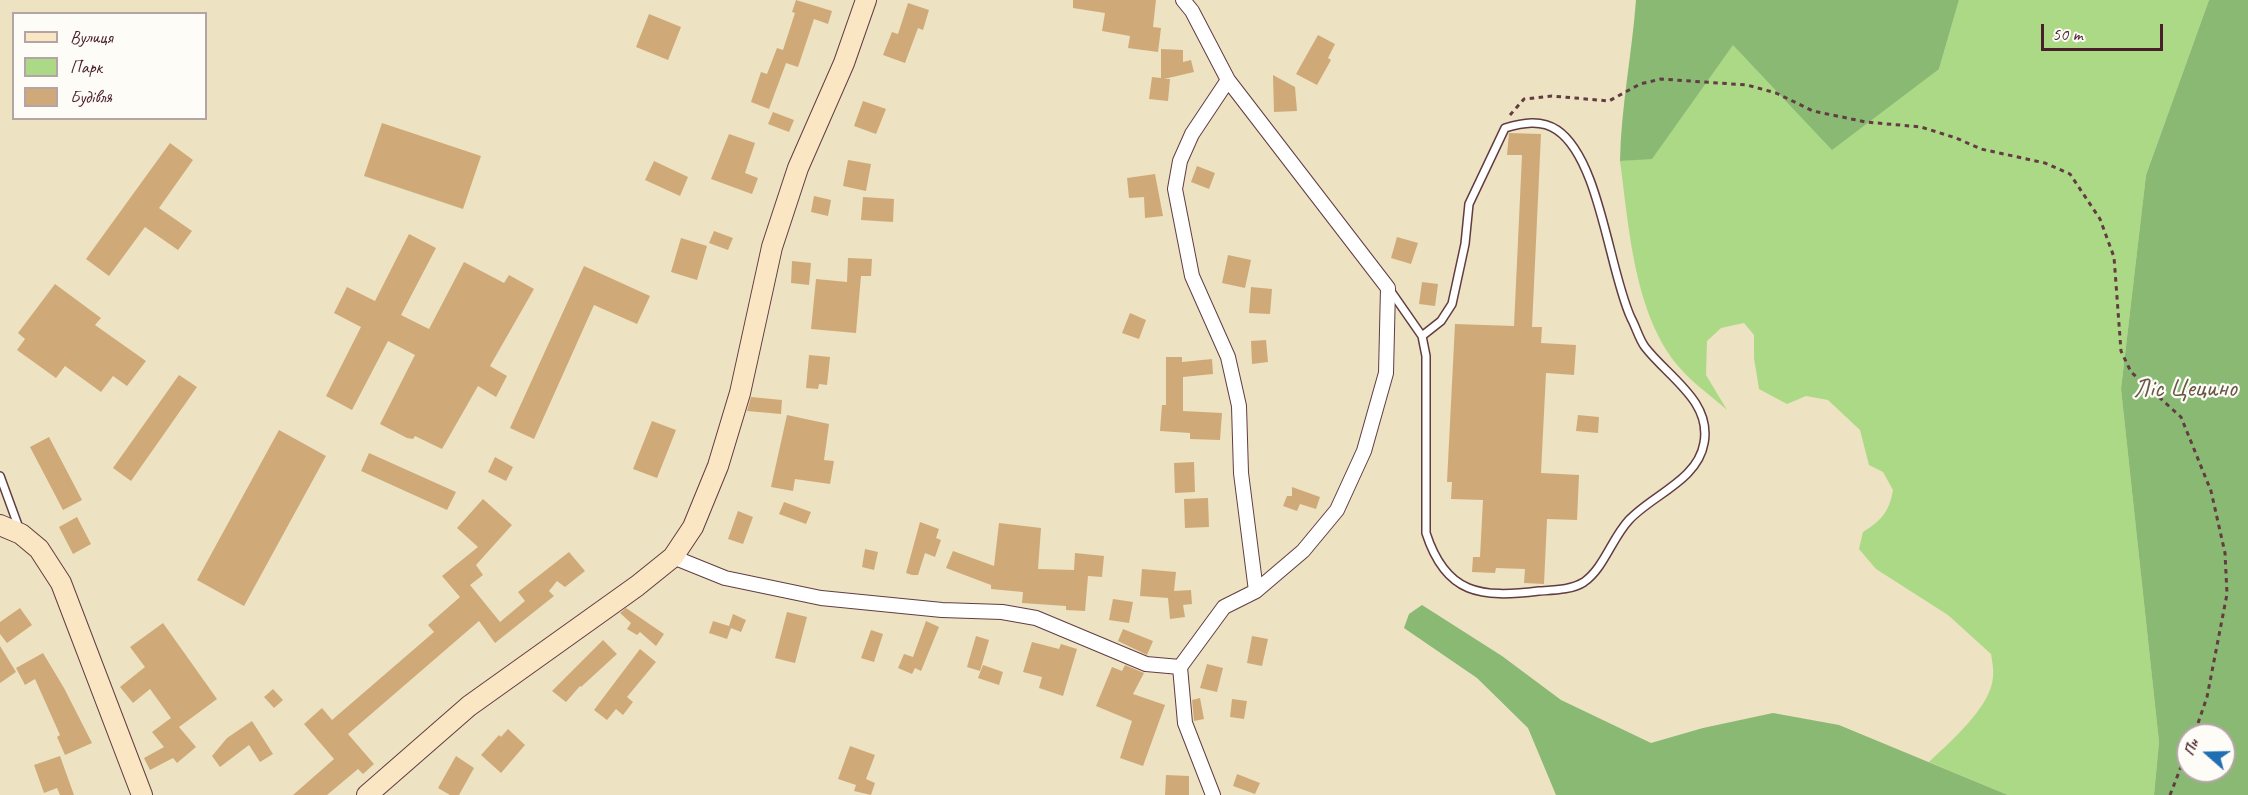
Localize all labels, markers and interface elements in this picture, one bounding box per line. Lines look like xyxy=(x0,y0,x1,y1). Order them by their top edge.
legend xyxy=(12,12,207,120)
scale bar xyxy=(2044,12,2166,50)
text: 50 m xyxy=(2052,23,2083,45)
text: Вулиця xyxy=(70,26,113,48)
text: Парк xyxy=(70,56,102,78)
text: Будівля xyxy=(70,86,112,108)
park label: Ліс Цецино xyxy=(2133,373,2237,405)
north arrow xyxy=(2176,723,2236,783)
text: Пн xyxy=(2179,736,2203,759)

